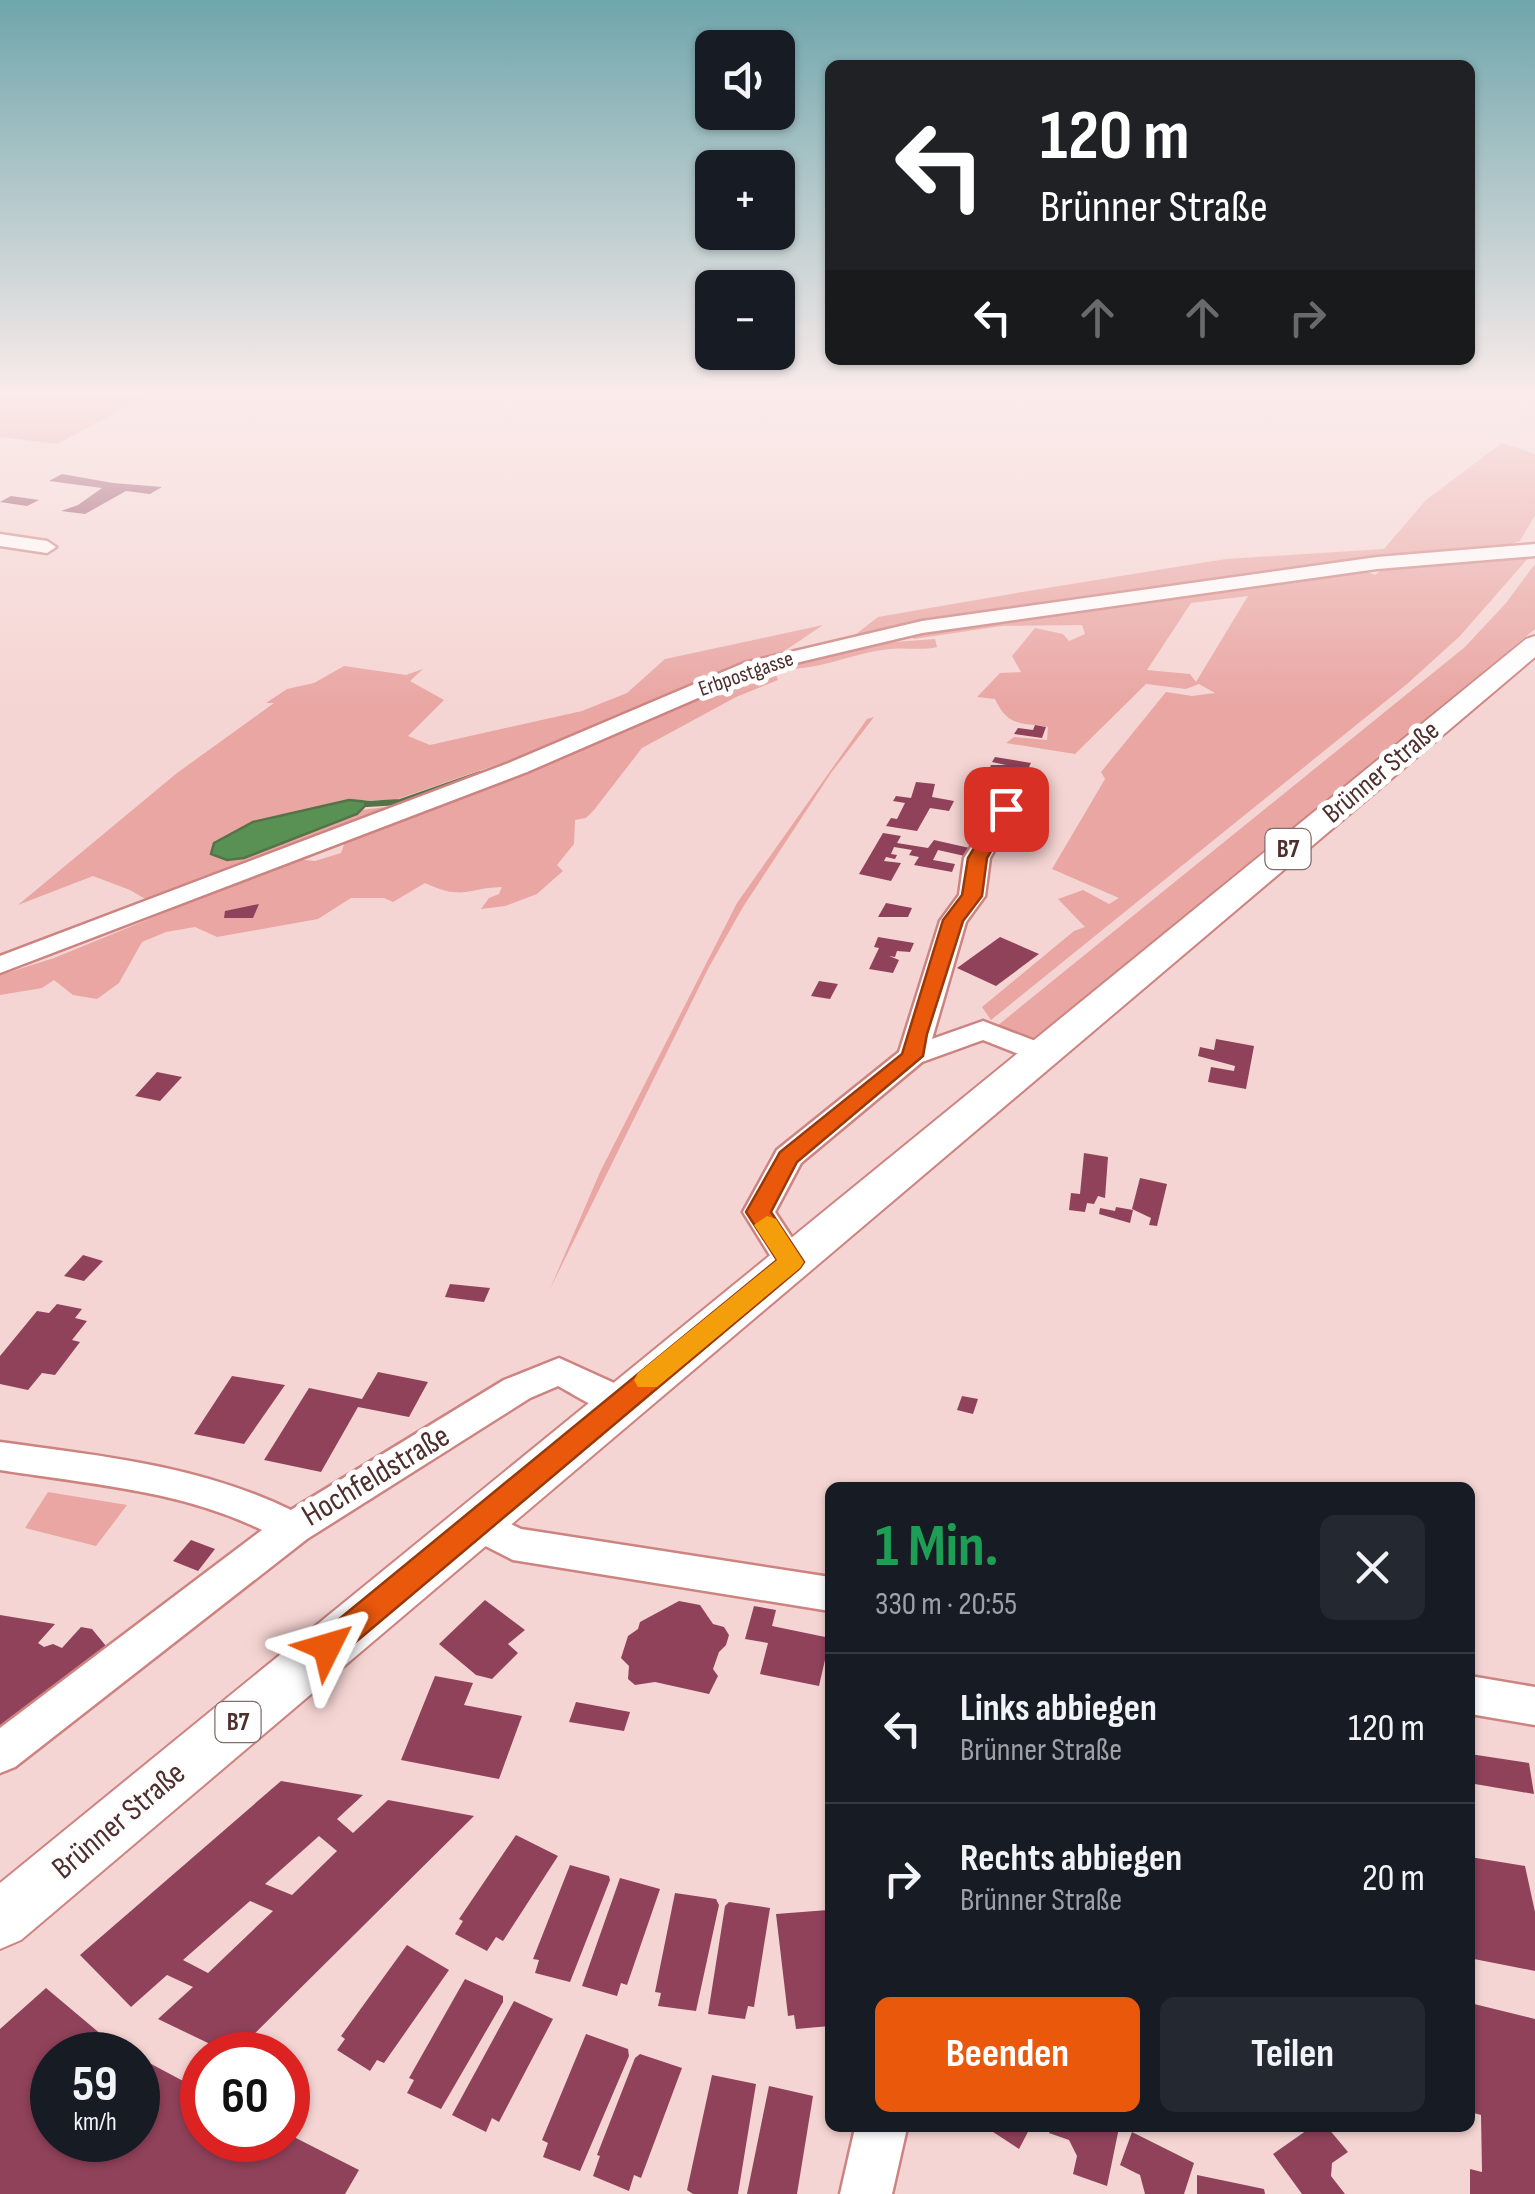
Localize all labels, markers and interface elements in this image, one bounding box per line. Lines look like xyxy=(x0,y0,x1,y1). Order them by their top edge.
map controls xyxy=(695,30,795,370)
button: sound xyxy=(695,30,795,130)
text: 120 m xyxy=(1040,95,1190,179)
icon: left xyxy=(875,100,1005,230)
button: + xyxy=(695,150,795,250)
text: Brünner Straße xyxy=(1040,180,1268,235)
button: − xyxy=(695,270,795,370)
icon: left xyxy=(965,290,1020,345)
icon: ahead xyxy=(1070,290,1125,345)
icon: ahead xyxy=(1175,290,1230,345)
icon: right xyxy=(1280,290,1335,345)
street label: Erbpostgasse xyxy=(695,645,797,703)
street label: Brünner Straße xyxy=(1316,714,1446,830)
pin xyxy=(964,767,1049,852)
icon: arrive xyxy=(979,782,1034,837)
road number: B7 xyxy=(1266,829,1310,869)
street label: Hochfeldstraße xyxy=(295,1417,457,1535)
text: 1 Min. xyxy=(875,1511,998,1583)
button: close xyxy=(1320,1515,1425,1620)
text: 330 m · 20:55 xyxy=(875,1585,1017,1624)
position arrow xyxy=(275,1595,379,1699)
text: Links abbiegen xyxy=(960,1686,1157,1731)
icon: left xyxy=(875,1701,930,1756)
road number: B7 xyxy=(216,1702,260,1742)
text: 120 m xyxy=(1348,1706,1425,1751)
text: Brünner Straße xyxy=(960,1731,1122,1770)
street label: Brünner Straße xyxy=(44,1754,194,1888)
text: Rechts abbiegen xyxy=(960,1836,1182,1881)
icon: right xyxy=(875,1851,930,1906)
text: 20 m xyxy=(1362,1856,1425,1901)
text: Brünner Straße xyxy=(960,1881,1122,1920)
button: Beenden xyxy=(875,1997,1140,2112)
button: Teilen xyxy=(1160,1997,1425,2112)
speed limit sign: 60 xyxy=(180,2032,310,2162)
text: 59 xyxy=(72,2055,118,2115)
text: km/h xyxy=(73,2107,117,2138)

